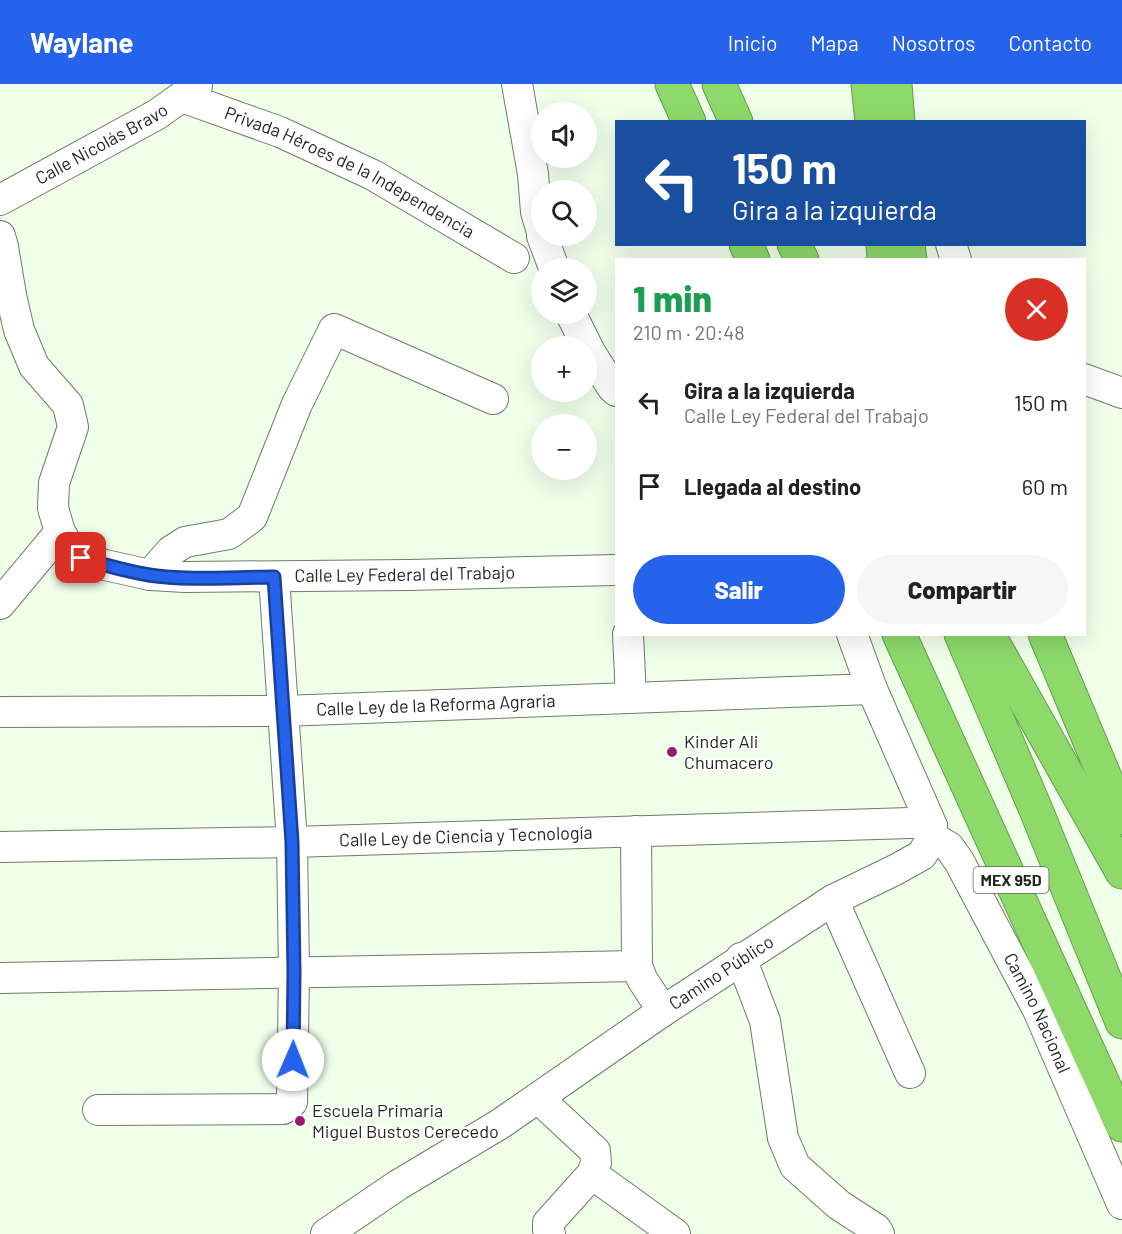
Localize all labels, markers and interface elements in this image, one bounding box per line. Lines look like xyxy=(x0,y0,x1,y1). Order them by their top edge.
text: Waylane xyxy=(30,25,134,59)
text: Inicio xyxy=(728,30,778,55)
text: Mapa xyxy=(811,30,859,55)
text: Nosotros xyxy=(892,30,975,55)
text: Contacto xyxy=(1008,30,1092,55)
street label: Calle Nicolás Bravo xyxy=(31,98,172,189)
street label: Privada Héroes de la Independencia xyxy=(222,101,479,242)
map controls xyxy=(531,102,597,480)
button: sound xyxy=(531,102,597,168)
text: 150 m xyxy=(732,142,837,192)
icon: left xyxy=(633,144,711,222)
button: search xyxy=(531,180,597,246)
text: Gira a la izquierda xyxy=(732,193,937,225)
button: layers xyxy=(531,258,597,324)
text: 1 min xyxy=(633,276,712,319)
button: close xyxy=(1005,278,1068,341)
text: 210 m · 20:48 xyxy=(633,320,745,344)
button: + xyxy=(531,336,597,402)
text: Gira a la izquierda xyxy=(684,377,855,403)
icon: left xyxy=(633,386,666,419)
text: 150 m xyxy=(1014,389,1068,415)
text: Calle Ley Federal del Trabajo xyxy=(684,403,929,427)
button: − xyxy=(531,414,597,480)
icon: arrive xyxy=(633,470,666,503)
text: Llegada al destino xyxy=(684,473,861,499)
text: 60 m xyxy=(1022,473,1068,499)
pin xyxy=(55,532,106,583)
icon: arrive xyxy=(64,541,97,574)
button: Salir xyxy=(633,555,845,624)
button: Compartir xyxy=(857,555,1068,624)
street label: Calle Ley Federal del Trabajo xyxy=(294,560,515,586)
street label: Calle Ley de la Reforma Agraria xyxy=(316,689,556,720)
place label: Kinder Ali Chumacero xyxy=(684,730,774,773)
marker: Kinder Ali Chumacero xyxy=(665,745,679,759)
street label: Calle Ley de Ciencia y Tecnología xyxy=(339,821,593,851)
road number: MEX 95D xyxy=(974,867,1048,893)
street label: Camino Público xyxy=(664,930,777,1014)
street label: Camino Nacional xyxy=(1000,949,1076,1076)
position arrow xyxy=(261,1028,325,1092)
place label: Escuela Primaria Miguel Bustos Cerecedo xyxy=(312,1099,499,1142)
marker: Escuela Primaria Miguel Bustos Cerecedo xyxy=(293,1114,307,1128)

